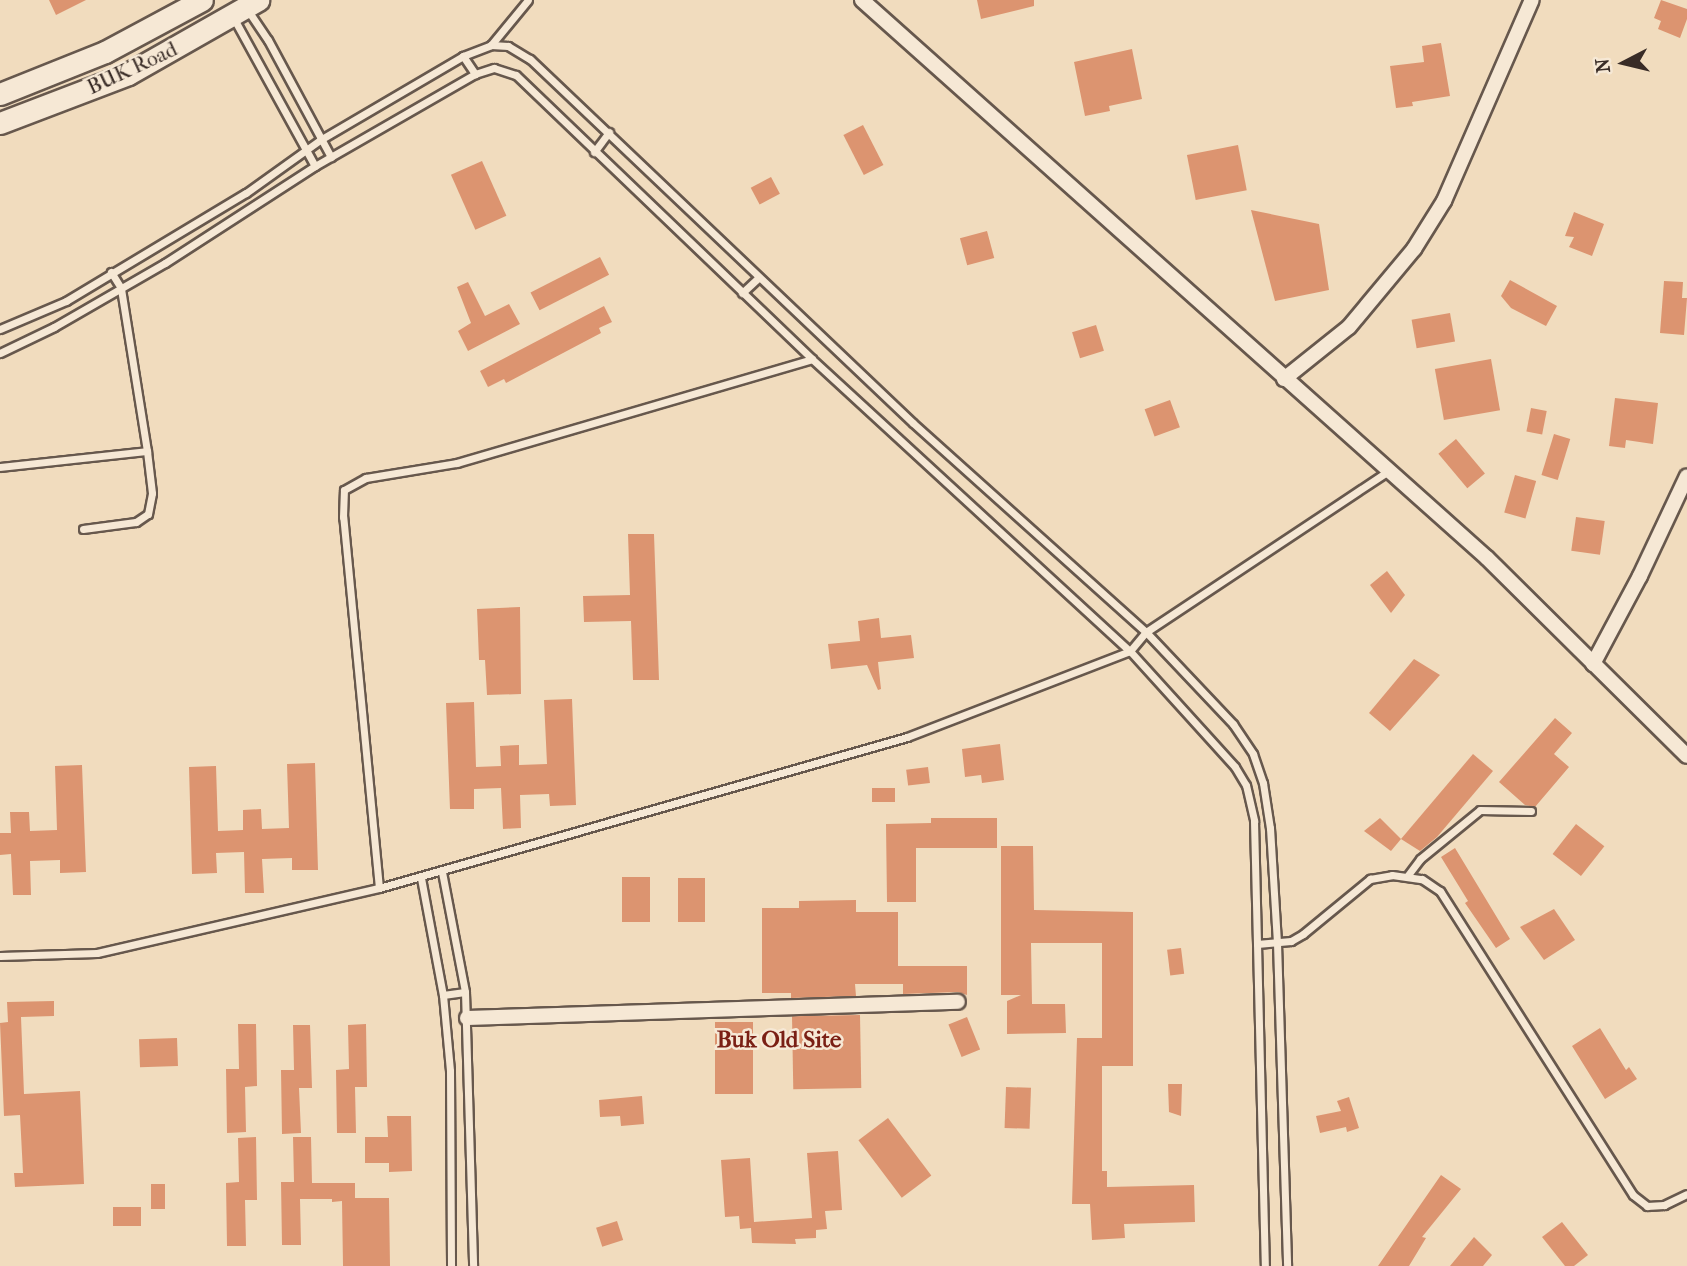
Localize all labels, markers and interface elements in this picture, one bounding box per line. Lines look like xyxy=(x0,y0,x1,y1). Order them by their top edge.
north arrow xyxy=(1589,28,1659,98)
street label: BUK Road xyxy=(83,36,181,100)
text: N xyxy=(1591,57,1615,74)
district label: Buk Old Site xyxy=(717,1026,841,1054)

